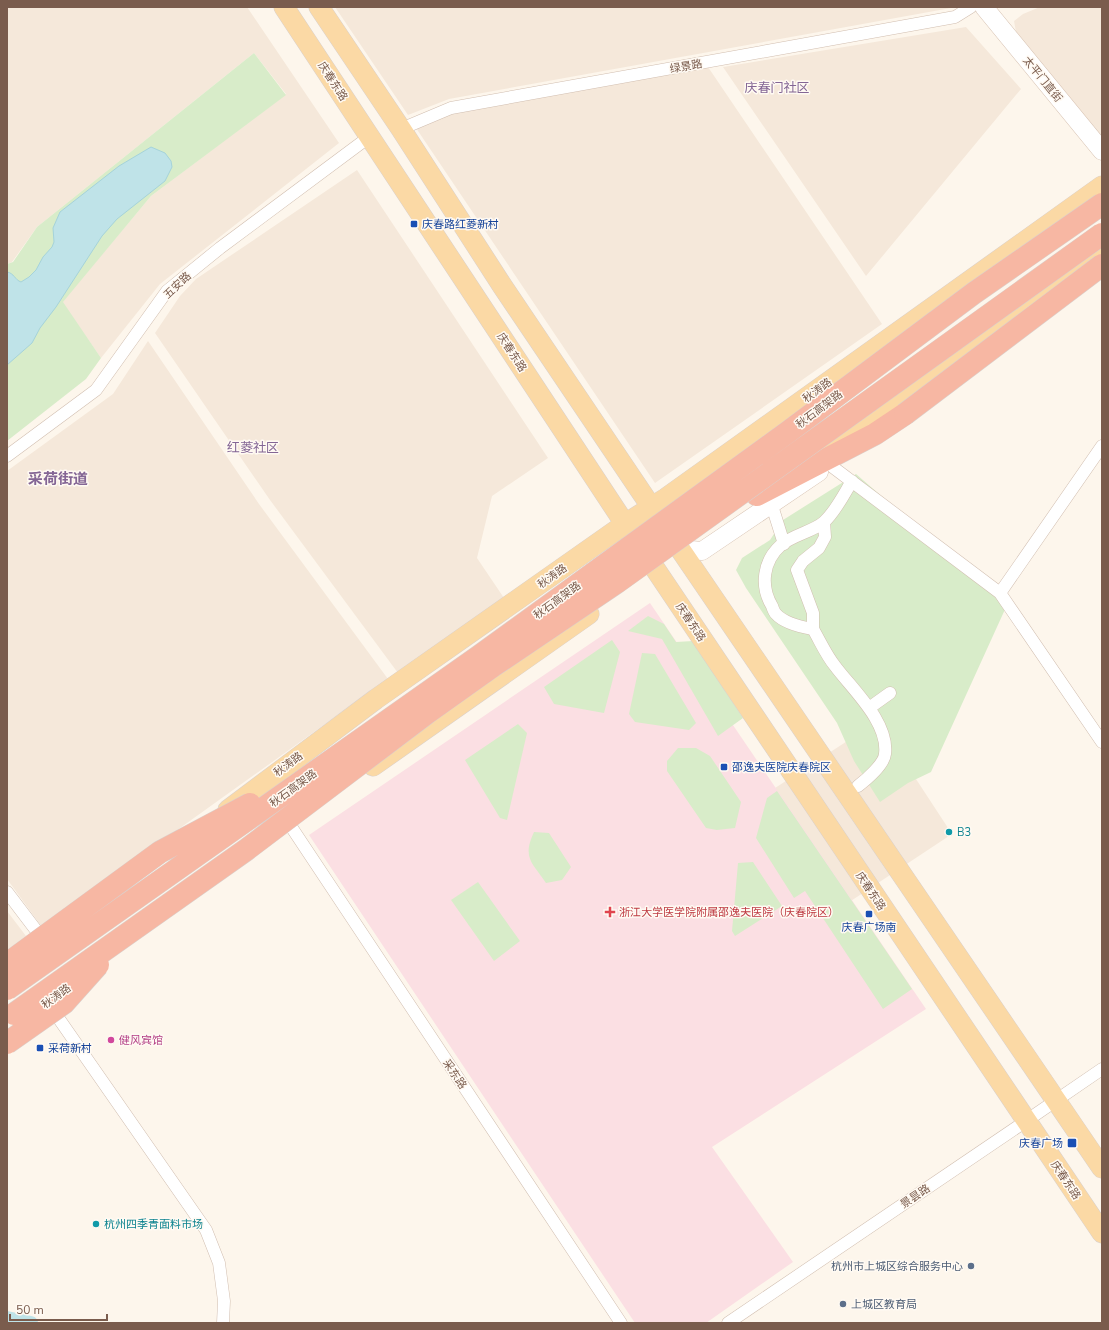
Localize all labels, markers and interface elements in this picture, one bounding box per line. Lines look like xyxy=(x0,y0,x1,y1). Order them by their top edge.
street label: 太平门直街 xyxy=(1019,53,1066,105)
street label: 绿景路 xyxy=(669,56,704,77)
street label: 庆春东路 xyxy=(314,59,351,104)
district label: 庆春门社区 xyxy=(744,79,810,97)
place label: 庆春路红菱新村 xyxy=(422,217,499,232)
marker: 庆春路红菱新村 xyxy=(409,219,419,229)
street label: 五安路 xyxy=(160,269,195,302)
street label: 庆春东路 xyxy=(493,330,530,375)
street label: 秋涛路 xyxy=(800,375,835,406)
street label: 秋石高架路 xyxy=(793,387,846,432)
district label: 红菱社区 xyxy=(227,439,279,457)
district label: 采荷街道 xyxy=(28,469,88,489)
street label: 秋涛路 xyxy=(534,561,570,592)
street label: 秋石高架路 xyxy=(531,578,584,623)
street label: 庆春东路 xyxy=(672,600,709,645)
street label: 秋涛路 xyxy=(271,748,306,780)
place label: 邵逸夫医院庆春院区 xyxy=(732,760,831,775)
marker: 邵逸夫医院庆春院区 xyxy=(719,762,729,772)
street label: 秋石高架路 xyxy=(267,766,320,811)
place label: B3 xyxy=(957,825,971,840)
marker: B3 xyxy=(944,827,954,837)
street label: 庆春东路 xyxy=(852,869,889,914)
place label: 浙江大学医学院附属邵逸夫医院（庆春院区） xyxy=(619,905,839,920)
marker: 浙江大学医学院附属邵逸夫医院（庆春院区） xyxy=(604,906,616,918)
marker: 庆春广场南 xyxy=(864,909,874,919)
place label: 庆春广场南 xyxy=(842,920,897,935)
street label: 秋涛路 xyxy=(39,981,74,1012)
place label: 健风宾馆 xyxy=(119,1033,163,1048)
marker: 健风宾馆 xyxy=(106,1035,116,1045)
place label: 采荷新村 xyxy=(48,1041,92,1056)
marker: 采荷新村 xyxy=(35,1043,45,1053)
street label: 采东路 xyxy=(439,1056,470,1092)
place label: 庆春广场 xyxy=(1019,1136,1063,1151)
marker: 庆春广场 xyxy=(1066,1137,1078,1149)
street label: 庆春东路 xyxy=(1047,1158,1084,1203)
street label: 景昙路 xyxy=(897,1181,933,1212)
place label: 杭州四季青面料市场 xyxy=(104,1217,203,1232)
marker: 杭州四季青面料市场 xyxy=(91,1219,101,1229)
place label: 杭州市上城区综合服务中心 xyxy=(831,1259,963,1274)
marker: 杭州市上城区综合服务中心 xyxy=(966,1261,976,1271)
scale bar xyxy=(10,1296,107,1322)
place label: 上城区教育局 xyxy=(851,1297,917,1312)
marker: 上城区教育局 xyxy=(838,1299,848,1309)
text: 50 m xyxy=(16,1302,44,1318)

